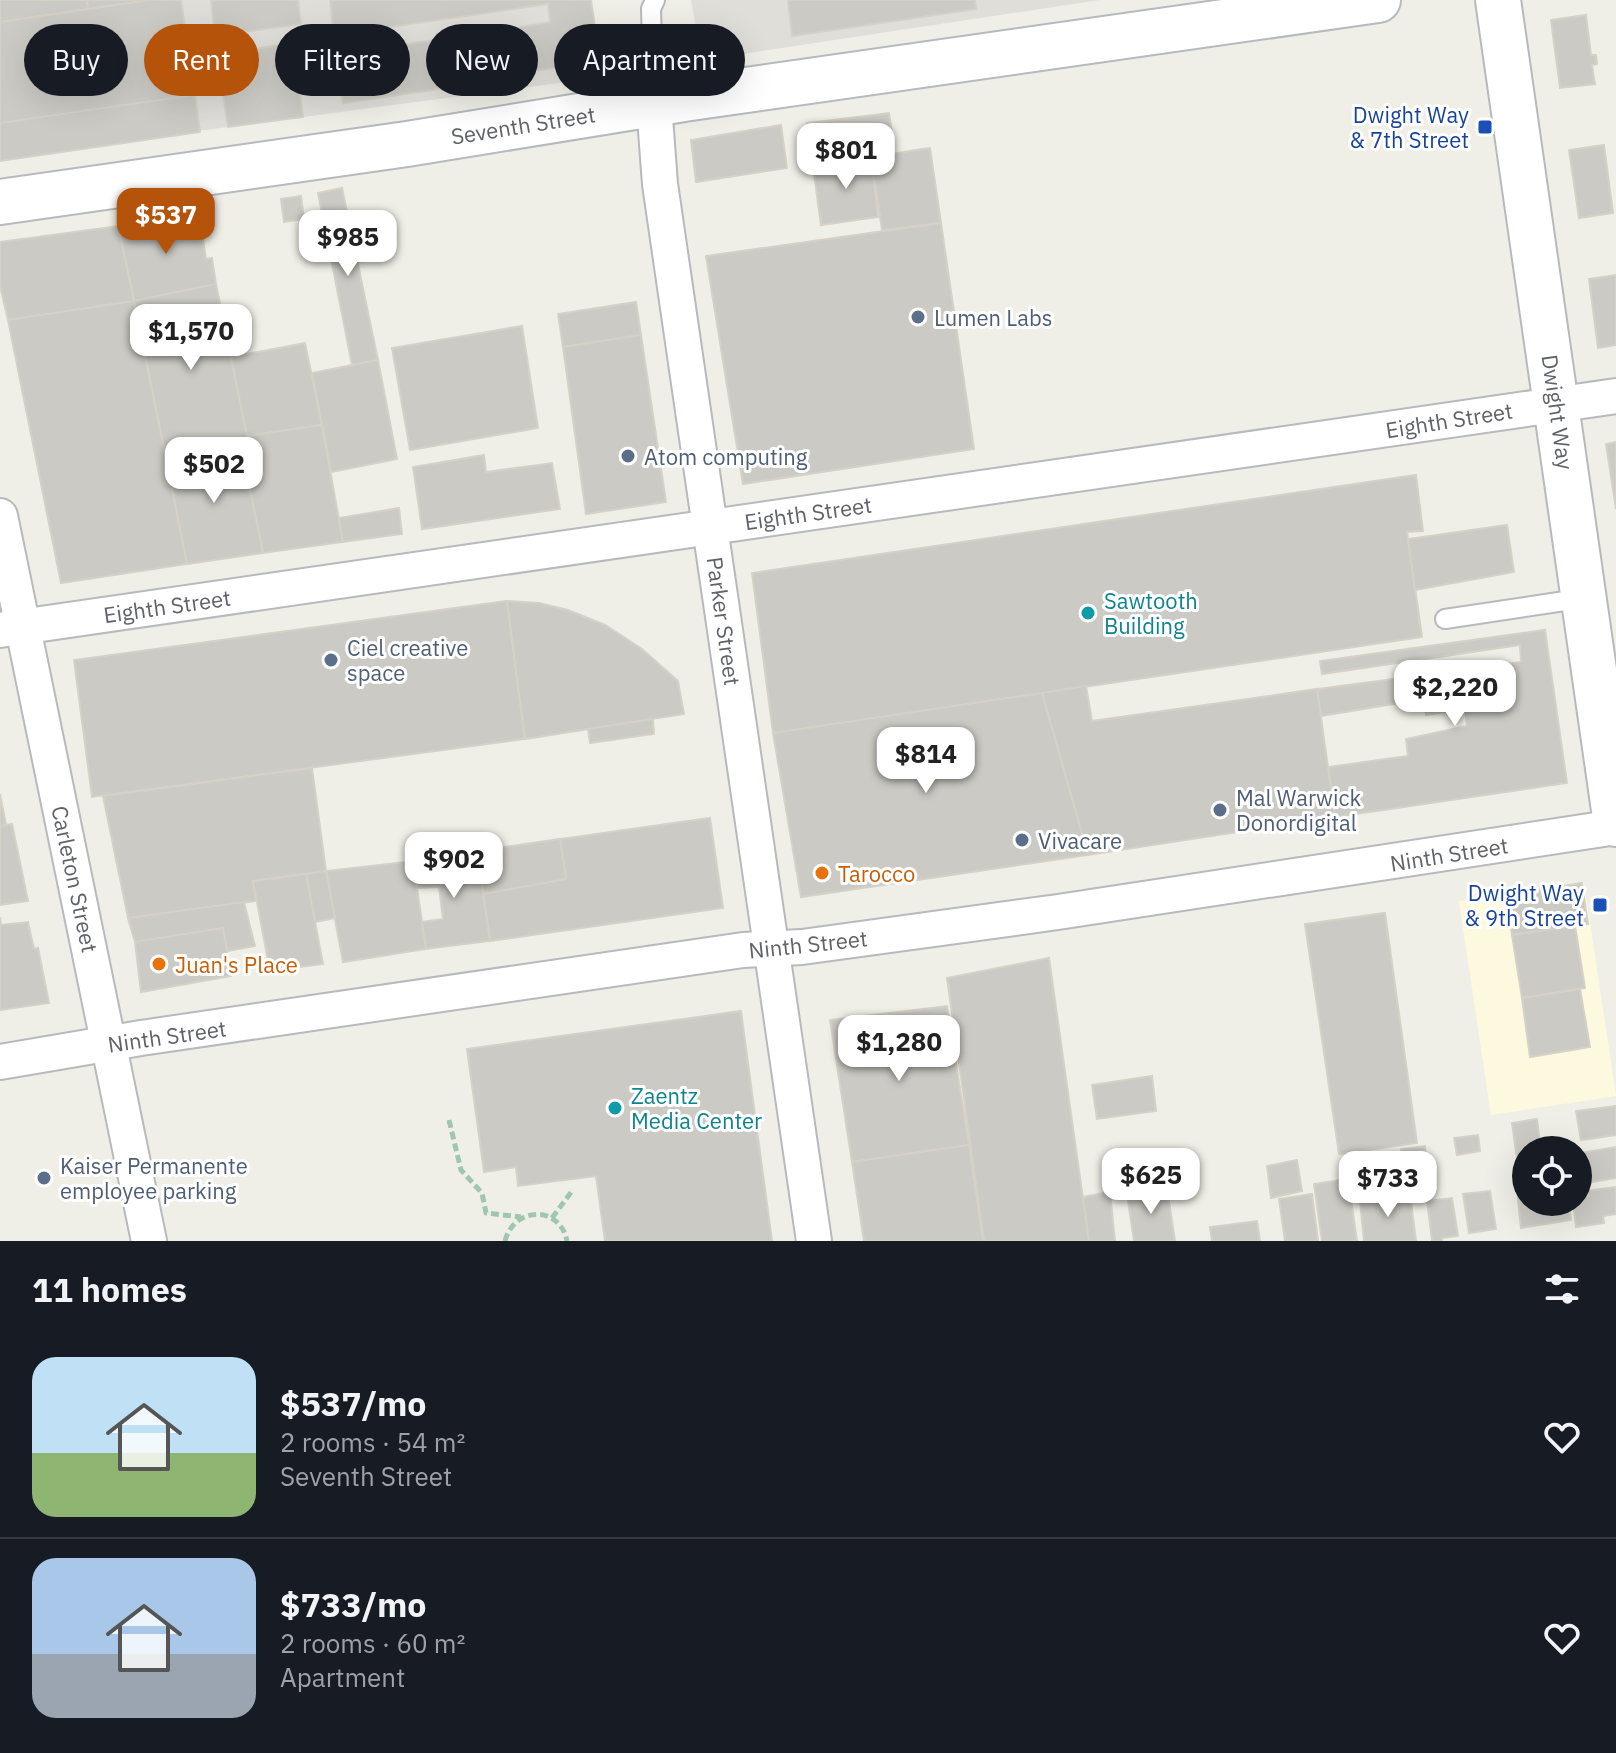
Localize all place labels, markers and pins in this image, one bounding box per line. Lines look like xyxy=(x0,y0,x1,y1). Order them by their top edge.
place label: Dwight Way & 7th Street xyxy=(1350,100,1469,154)
marker: Dwight Way & 7th Street xyxy=(1476,118,1494,136)
pin: $801 xyxy=(799,123,893,191)
pin: $537 xyxy=(119,188,213,256)
pin: $985 xyxy=(301,210,395,278)
place label: Lumen Labs xyxy=(934,303,1053,332)
pin: $1,570 xyxy=(126,304,256,372)
marker: Lumen Labs xyxy=(909,308,927,326)
pin: $502 xyxy=(167,437,261,505)
place label: Atom computing xyxy=(644,442,808,471)
marker: Atom computing xyxy=(619,447,637,465)
place label: Sawtooth Building xyxy=(1104,586,1198,640)
marker: Sawtooth Building xyxy=(1079,604,1097,622)
place label: Ciel creative space xyxy=(347,633,468,687)
marker: Ciel creative space xyxy=(322,651,340,669)
pin: $2,220 xyxy=(1390,660,1520,728)
pin: $814 xyxy=(879,727,973,795)
place label: Mal Warwick Donordigital xyxy=(1236,783,1362,837)
marker: Mal Warwick Donordigital xyxy=(1211,801,1229,819)
place label: Vivacare xyxy=(1038,826,1122,855)
marker: Vivacare xyxy=(1013,831,1031,849)
pin: $902 xyxy=(407,832,501,900)
place label: Tarocco xyxy=(838,859,915,888)
marker: Tarocco xyxy=(813,864,831,882)
place label: Dwight Way & 9th Street xyxy=(1465,878,1584,932)
marker: Dwight Way & 9th Street xyxy=(1591,896,1609,914)
place label: Juan's Place xyxy=(175,950,298,979)
marker: Juan's Place xyxy=(150,955,168,973)
pin: $1,280 xyxy=(834,1015,964,1083)
place label: Zaentz Media Center xyxy=(631,1081,762,1135)
marker: Zaentz Media Center xyxy=(606,1099,624,1117)
pin: $625 xyxy=(1104,1148,1198,1216)
place label: Kaiser Permanente employee parking xyxy=(60,1151,248,1205)
pin: $733 xyxy=(1341,1151,1435,1219)
marker: Kaiser Permanente employee parking xyxy=(35,1169,53,1187)

